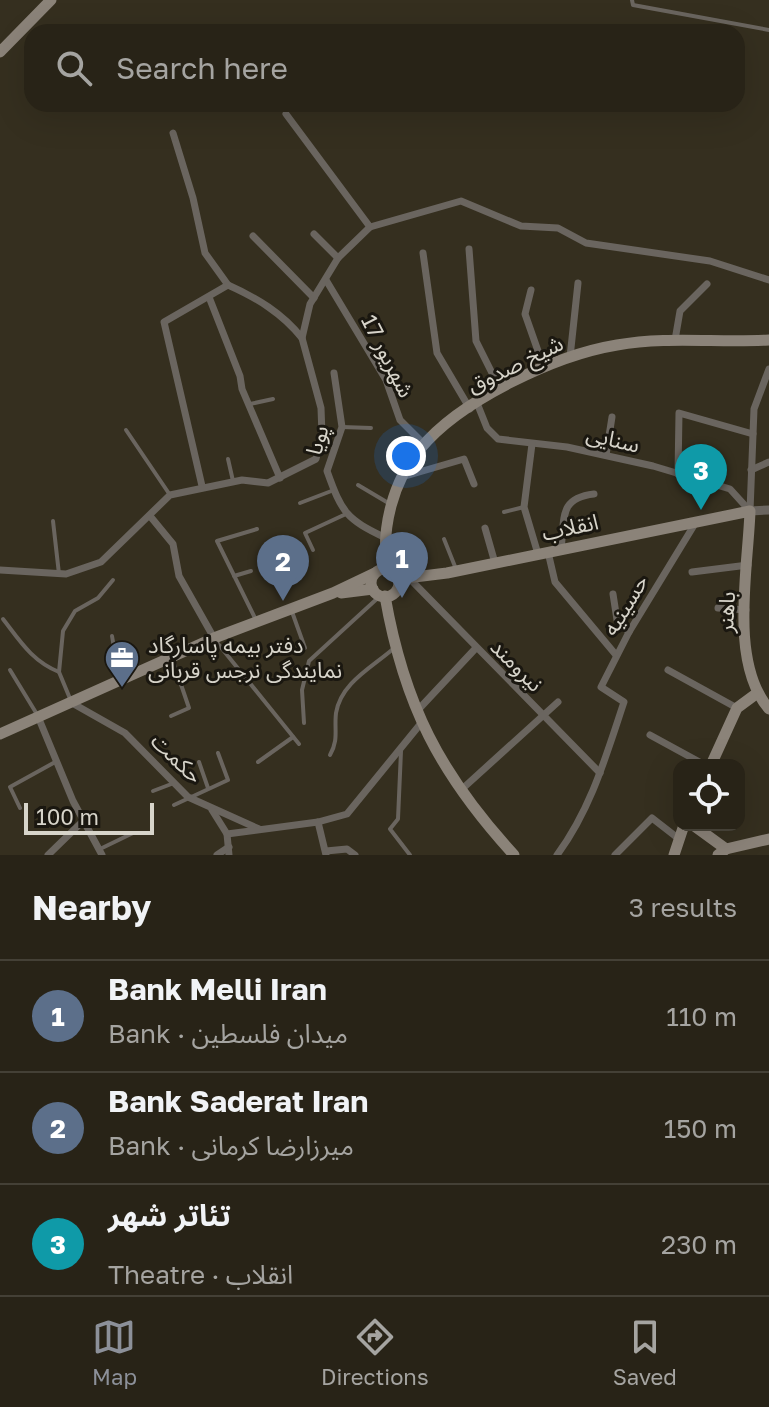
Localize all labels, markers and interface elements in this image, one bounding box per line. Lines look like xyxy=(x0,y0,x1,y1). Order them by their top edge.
search box xyxy=(24,24,745,112)
icon: search xyxy=(52,46,96,90)
text: Search here xyxy=(116,50,288,86)
street label: 17 شهریور xyxy=(355,310,421,402)
street label: شیخ صدوق xyxy=(462,329,569,402)
street label: سنایی xyxy=(584,419,642,458)
street label: پویا xyxy=(299,422,336,459)
your location xyxy=(386,436,426,476)
pin: 3 xyxy=(675,444,727,510)
street label: انقلاب xyxy=(539,507,601,546)
pin: 1 xyxy=(376,532,428,598)
pin: 2 xyxy=(257,535,309,601)
street label: حسینیه xyxy=(596,569,653,640)
street label: باهنر xyxy=(711,591,740,634)
place label: دفتر بیمه پاسارگاد نمایندگی نرجس قربانی xyxy=(148,631,342,683)
street label: نیرومند xyxy=(485,633,549,697)
office icon: دفتر بیمه پاسارگاد نمایندگی نرجس قربانی xyxy=(103,639,141,689)
street label: حکمت xyxy=(146,727,209,789)
map controls xyxy=(673,759,745,831)
button: locate xyxy=(673,759,745,831)
scale bar xyxy=(24,799,154,835)
text: 100 m xyxy=(36,803,99,830)
text: Nearby xyxy=(32,887,152,927)
text: 3 results xyxy=(629,892,737,923)
text: Bank Melli Iran xyxy=(108,971,327,1007)
text: 1 xyxy=(51,1001,65,1032)
text: 110 m xyxy=(666,1001,737,1032)
text: Bank · میدان فلسطین xyxy=(108,1018,348,1049)
text: Bank Saderat Iran xyxy=(108,1083,368,1119)
text: 2 xyxy=(50,1113,66,1144)
text: 150 m xyxy=(664,1113,737,1144)
text: Bank · میرزارضا کرمانی xyxy=(108,1130,354,1161)
text: تئاتر شهر xyxy=(108,1197,231,1233)
text: 3 xyxy=(50,1229,66,1260)
text: 230 m xyxy=(661,1229,737,1260)
text: Theatre · انقلاب xyxy=(108,1259,293,1290)
tab: Map xyxy=(92,1315,137,1390)
tab: Directions xyxy=(321,1315,429,1390)
tab: Saved xyxy=(613,1315,677,1390)

